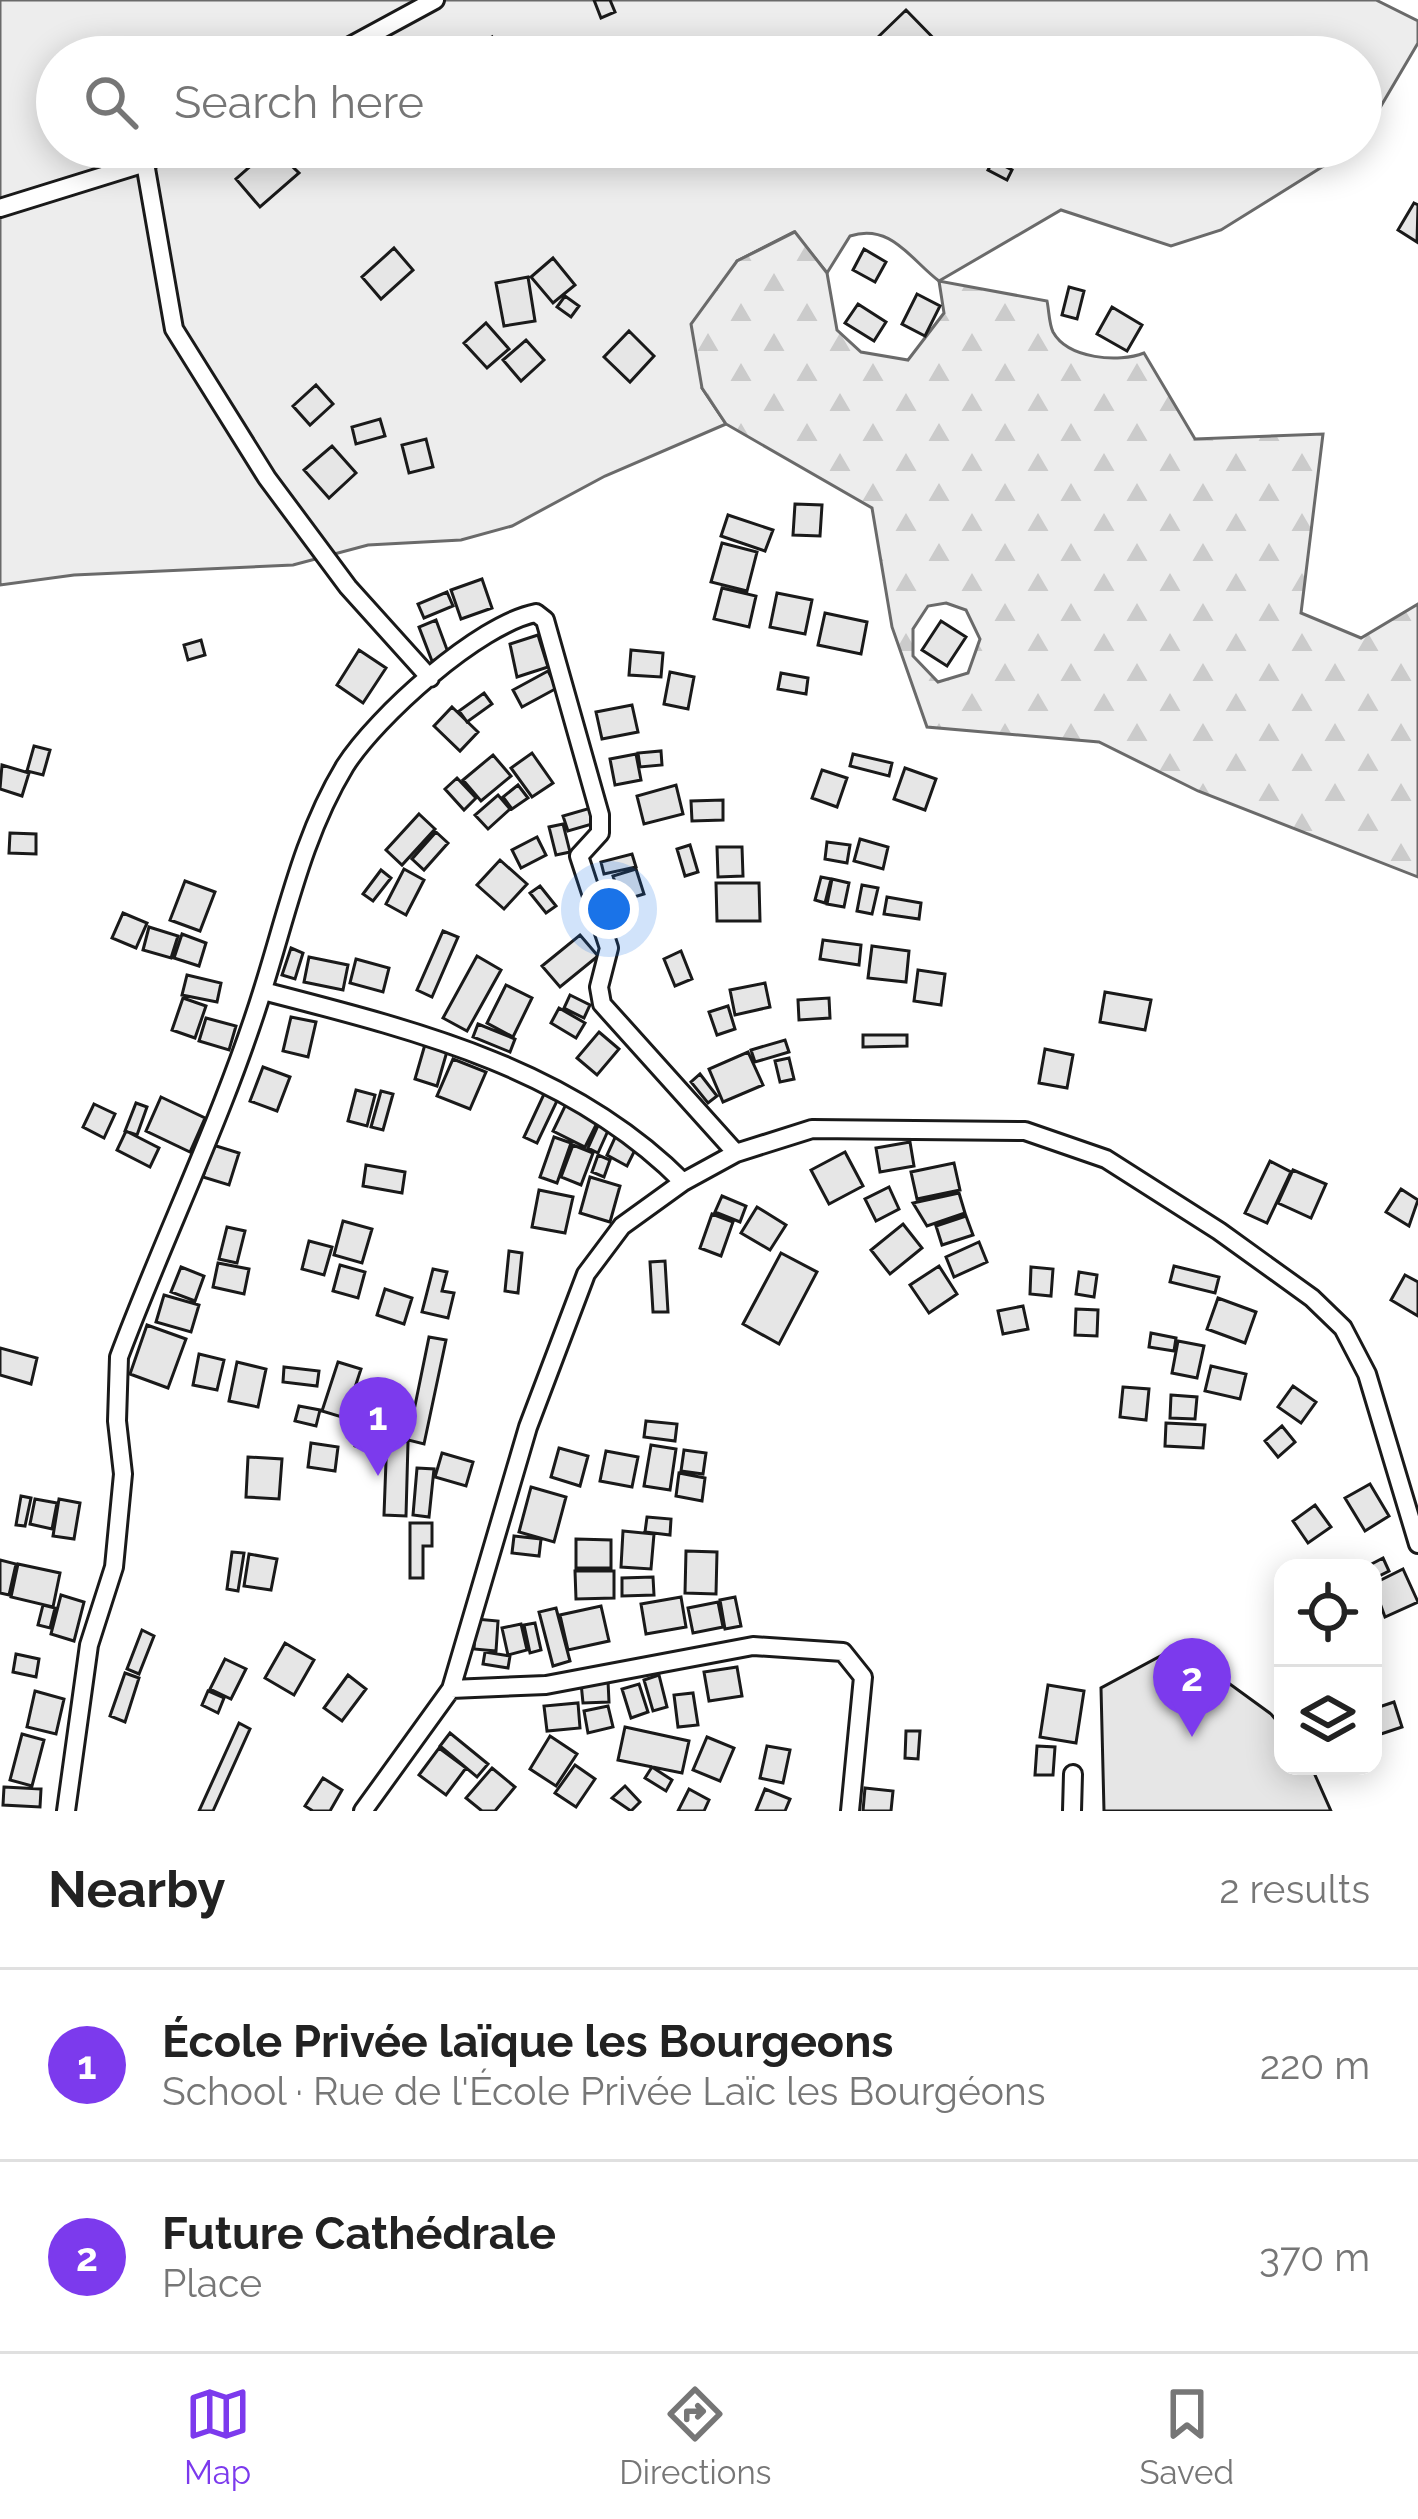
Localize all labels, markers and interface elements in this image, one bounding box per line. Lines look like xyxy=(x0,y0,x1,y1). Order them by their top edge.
search box xyxy=(36,36,1382,168)
icon: search xyxy=(78,69,144,135)
text: Search here xyxy=(174,76,424,129)
your location xyxy=(579,879,639,939)
pin: 1 xyxy=(339,1377,417,1476)
map controls xyxy=(1274,1559,1382,1775)
button: locate xyxy=(1274,1559,1382,1667)
pin: 2 xyxy=(1153,1638,1231,1737)
button: layers xyxy=(1274,1667,1382,1775)
text: Nearby xyxy=(48,1859,225,1919)
text: 2 results xyxy=(1219,1866,1370,1912)
text: École Privée laïque les Bourgeons xyxy=(162,2015,894,2068)
text: 1 xyxy=(77,2042,97,2088)
text: 220 m xyxy=(1260,2042,1370,2088)
text: School · Rue de l'École Privée Laïc les Bourgéons xyxy=(162,2068,1046,2114)
text: Future Cathédrale xyxy=(162,2207,556,2260)
text: 2 xyxy=(76,2234,98,2280)
text: 370 m xyxy=(1259,2234,1370,2280)
text: Place xyxy=(162,2260,262,2306)
tab: Map xyxy=(184,2381,251,2492)
tab: Directions xyxy=(619,2381,772,2492)
tab: Saved xyxy=(1140,2381,1234,2492)

